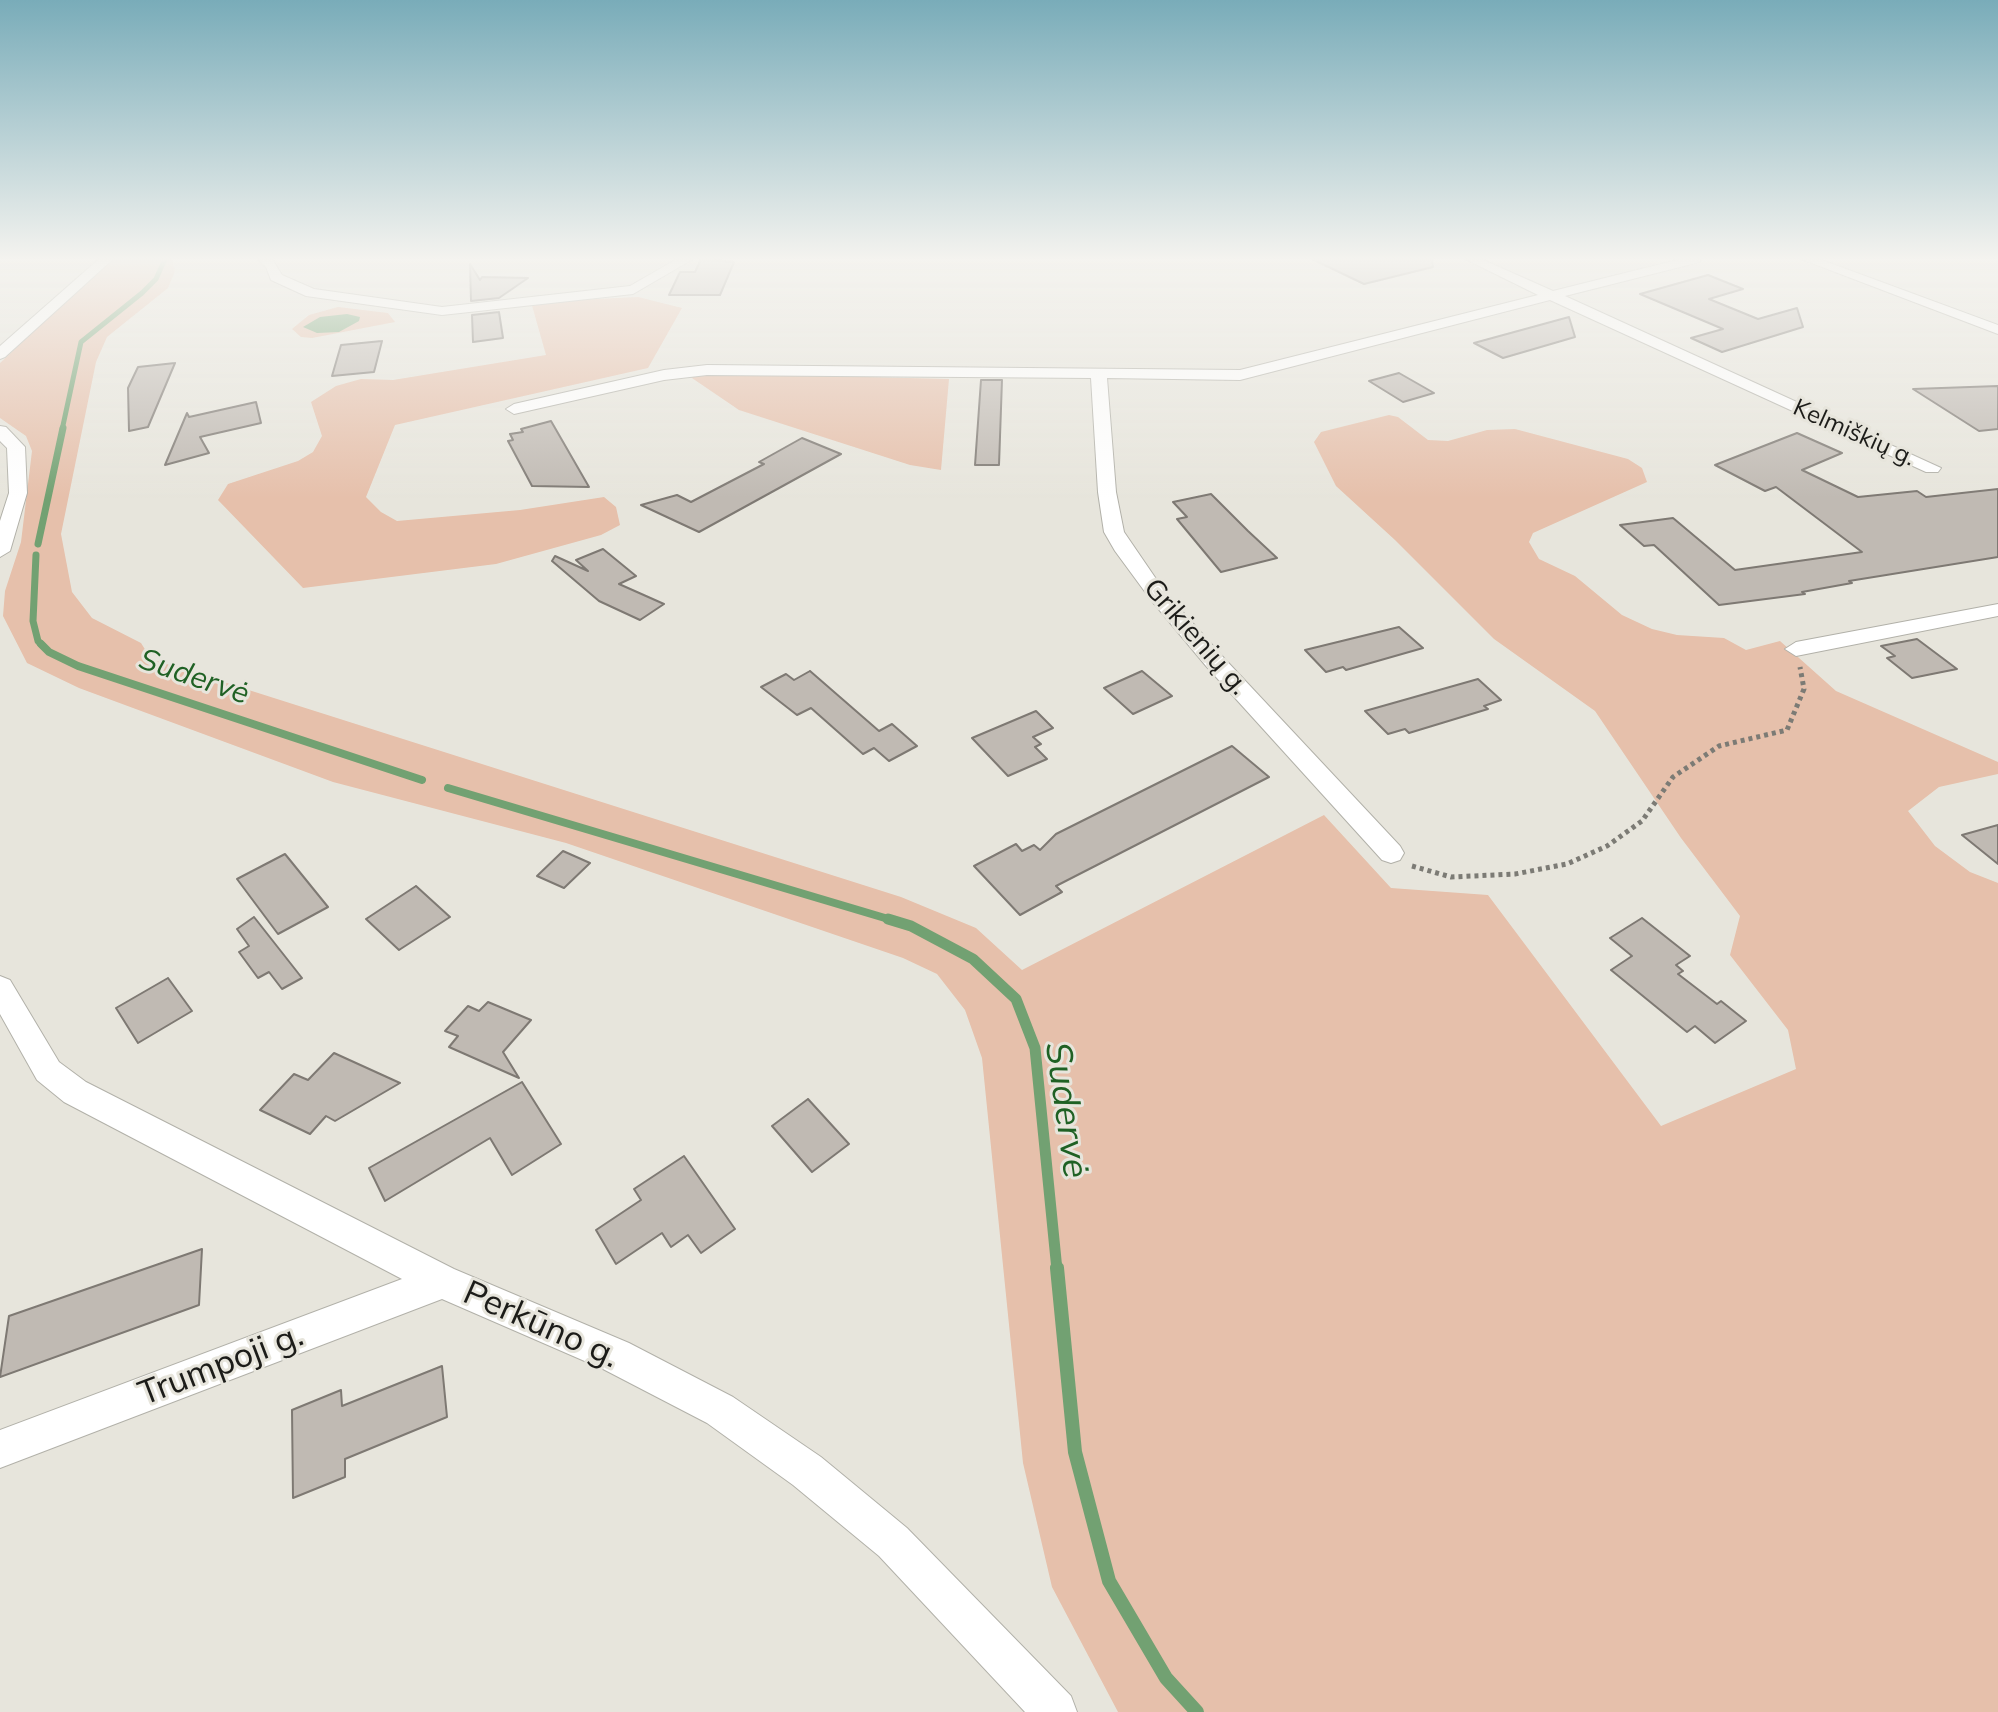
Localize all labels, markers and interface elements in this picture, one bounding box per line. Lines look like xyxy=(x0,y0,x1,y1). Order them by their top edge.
street label: Kelmiškių g. xyxy=(1789,393,1919,473)
street label: Grikienių g. xyxy=(1136,572,1256,702)
water label: Sudervė xyxy=(134,641,254,713)
water label: Sudervė xyxy=(1035,1039,1097,1181)
street label: Perkūno g. xyxy=(457,1273,625,1377)
street label: Trumpoji g. xyxy=(133,1315,309,1415)

